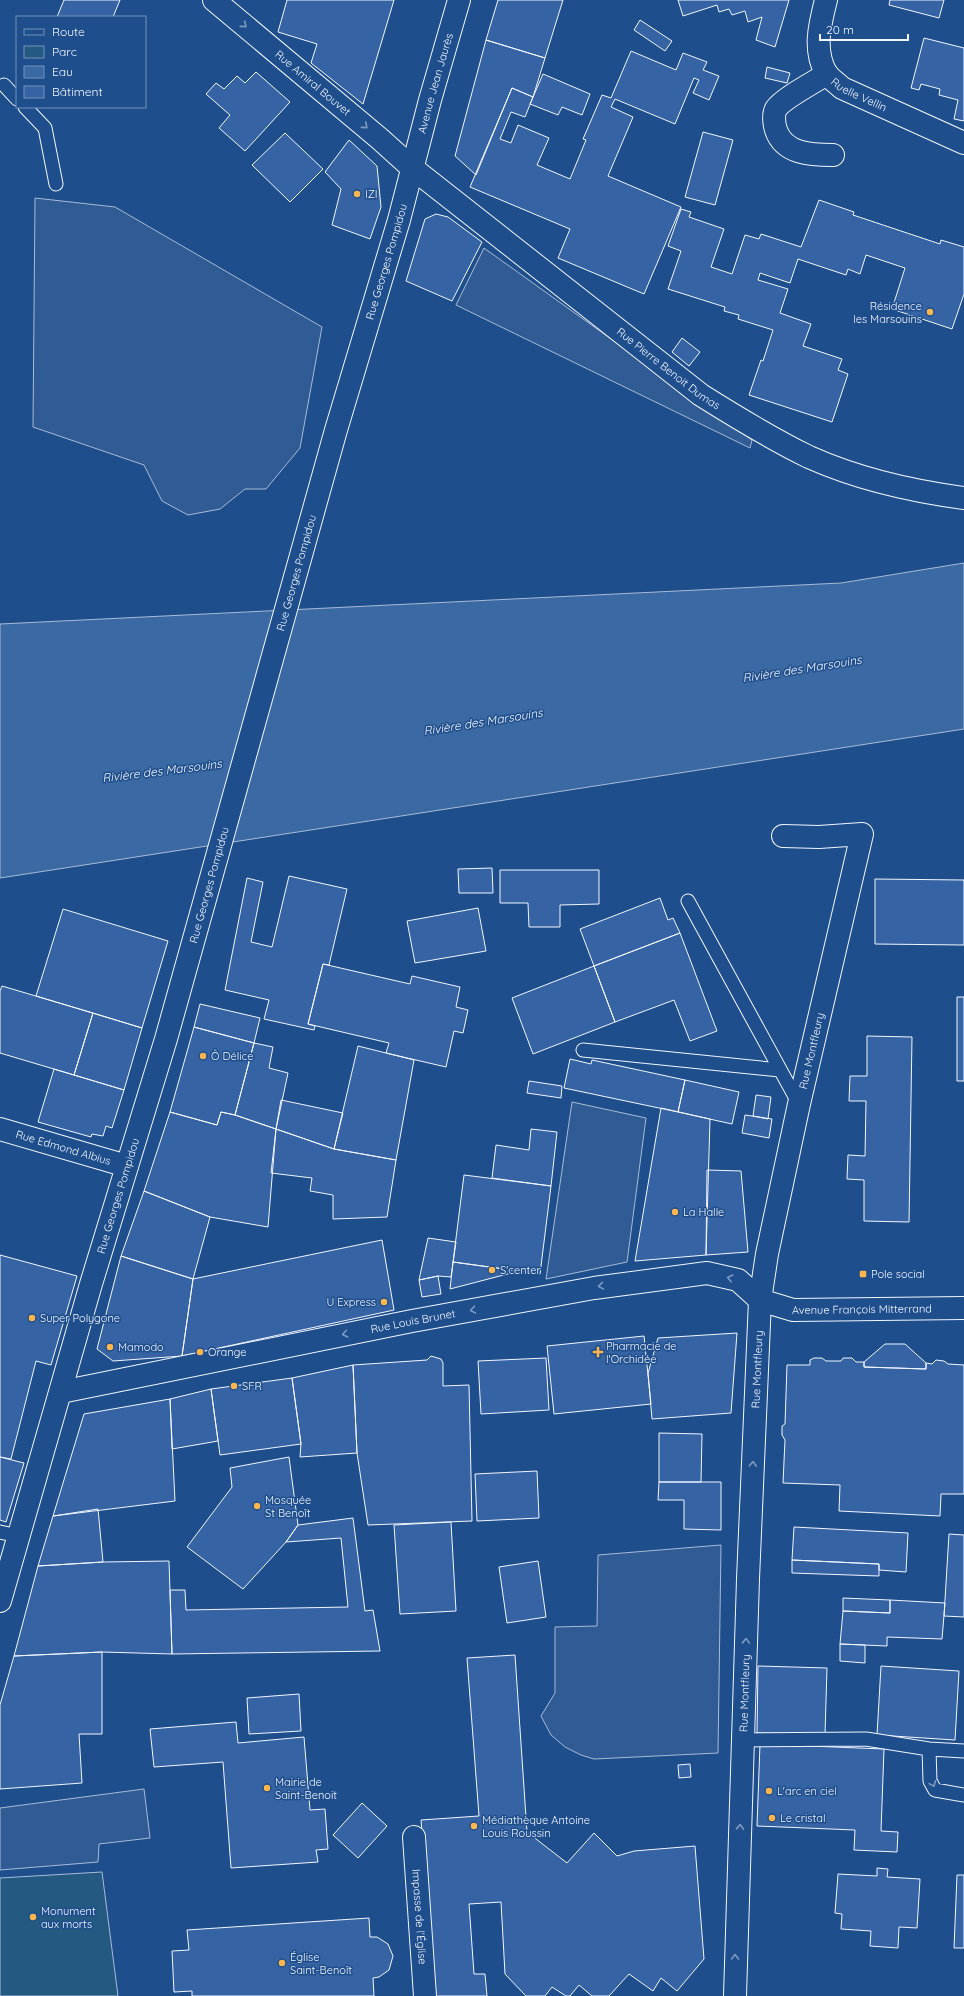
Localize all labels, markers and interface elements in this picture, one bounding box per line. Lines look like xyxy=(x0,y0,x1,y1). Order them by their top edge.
legend xyxy=(16,16,146,108)
scale bar xyxy=(820,16,908,42)
one-way arrow xyxy=(239,20,246,27)
text: 20 m xyxy=(826,22,854,37)
text: Route xyxy=(52,24,85,39)
street label: Avenue Jean Jaurès xyxy=(415,31,456,135)
text: Parc xyxy=(52,44,77,59)
street label: Rue Amiral Bouvet xyxy=(272,47,354,119)
text: Eau xyxy=(52,64,73,79)
street label: Ruelle Vellin xyxy=(828,75,889,114)
text: Bâtiment xyxy=(52,84,102,99)
one-way arrow xyxy=(360,122,368,129)
place label: IZI xyxy=(365,187,378,201)
marker: IZI xyxy=(352,189,362,199)
street label: Rue Georges Pompidou xyxy=(363,202,410,321)
place label: Résidence les Marsouins xyxy=(853,299,922,326)
marker: Résidence les Marsouins xyxy=(925,307,935,317)
street label: Rue Pierre Benoit Dumas xyxy=(614,324,723,412)
street label: Rue Georges Pompidou xyxy=(273,513,319,633)
water label: Rivière des Marsouins xyxy=(741,651,864,685)
water label: Rivière des Marsouins xyxy=(422,704,545,738)
water label: Rivière des Marsouins xyxy=(101,756,224,785)
street label: Rue Georges Pompidou xyxy=(186,825,232,945)
street label: Rue Montfleury xyxy=(796,1011,827,1090)
place label: Ô Délice xyxy=(211,1049,253,1063)
marker: Ô Délice xyxy=(198,1051,208,1061)
street label: Rue Edmond Albius xyxy=(14,1127,113,1168)
street label: Rue Georges Pompidou xyxy=(94,1136,142,1255)
place label: La Halle xyxy=(683,1205,724,1219)
marker: La Halle xyxy=(670,1207,680,1217)
place label: S'center xyxy=(500,1263,541,1277)
marker: S'center xyxy=(487,1265,497,1275)
place label: Pole social xyxy=(871,1267,925,1281)
marker: Pole social xyxy=(858,1269,868,1279)
one-way arrow xyxy=(726,1274,733,1282)
one-way arrow xyxy=(598,1282,604,1290)
place label: U Express xyxy=(326,1295,376,1309)
marker: U Express xyxy=(379,1297,389,1307)
street label: Avenue François Mitterrand xyxy=(792,1301,932,1317)
one-way arrow xyxy=(470,1305,476,1313)
street label: Rue Louis Brunet xyxy=(369,1306,457,1336)
place label: Super Polygone xyxy=(40,1311,120,1325)
marker: Super Polygone xyxy=(27,1313,37,1323)
one-way arrow xyxy=(342,1330,349,1338)
street label: Rue Montfleury xyxy=(748,1330,766,1409)
place label: Pharmacie de l'Orchidée xyxy=(606,1339,677,1366)
place label: Mamodo xyxy=(118,1340,164,1354)
marker: Mamodo xyxy=(105,1342,115,1352)
place label: Orange xyxy=(208,1345,246,1359)
marker: Orange xyxy=(195,1347,205,1357)
marker: Pharmacie de l'Orchidée xyxy=(593,1347,603,1357)
place label: SFR xyxy=(242,1379,262,1393)
marker: SFR xyxy=(229,1381,239,1391)
one-way arrow xyxy=(749,1461,757,1467)
place label: Mosquée St Benoît xyxy=(265,1493,311,1520)
marker: Mosquée St Benoît xyxy=(252,1501,262,1511)
one-way arrow xyxy=(742,1638,751,1644)
street label: Rue Montfleury xyxy=(736,1654,753,1732)
place label: Mairie de Saint-Benoit xyxy=(275,1775,337,1802)
one-way arrow xyxy=(928,1780,936,1787)
marker: Mairie de Saint-Benoit xyxy=(262,1783,272,1793)
place label: L'arc en ciel xyxy=(777,1784,837,1798)
marker: L'arc en ciel xyxy=(764,1786,774,1796)
place label: Le cristal xyxy=(780,1811,825,1825)
place label: Médiathèque Antoine Louis Roussin xyxy=(482,1813,590,1840)
marker: Le cristal xyxy=(767,1813,777,1823)
marker: Médiathèque Antoine Louis Roussin xyxy=(469,1821,479,1831)
one-way arrow xyxy=(735,1824,744,1830)
street label: Impasse de l'Église xyxy=(409,1869,430,1965)
place label: Monument aux morts xyxy=(41,1904,96,1931)
marker: Monument aux morts xyxy=(28,1912,38,1922)
place label: Église Saint-Benoît xyxy=(290,1950,352,1977)
one-way arrow xyxy=(731,1954,739,1960)
marker: Église Saint-Benoît xyxy=(277,1958,287,1968)

